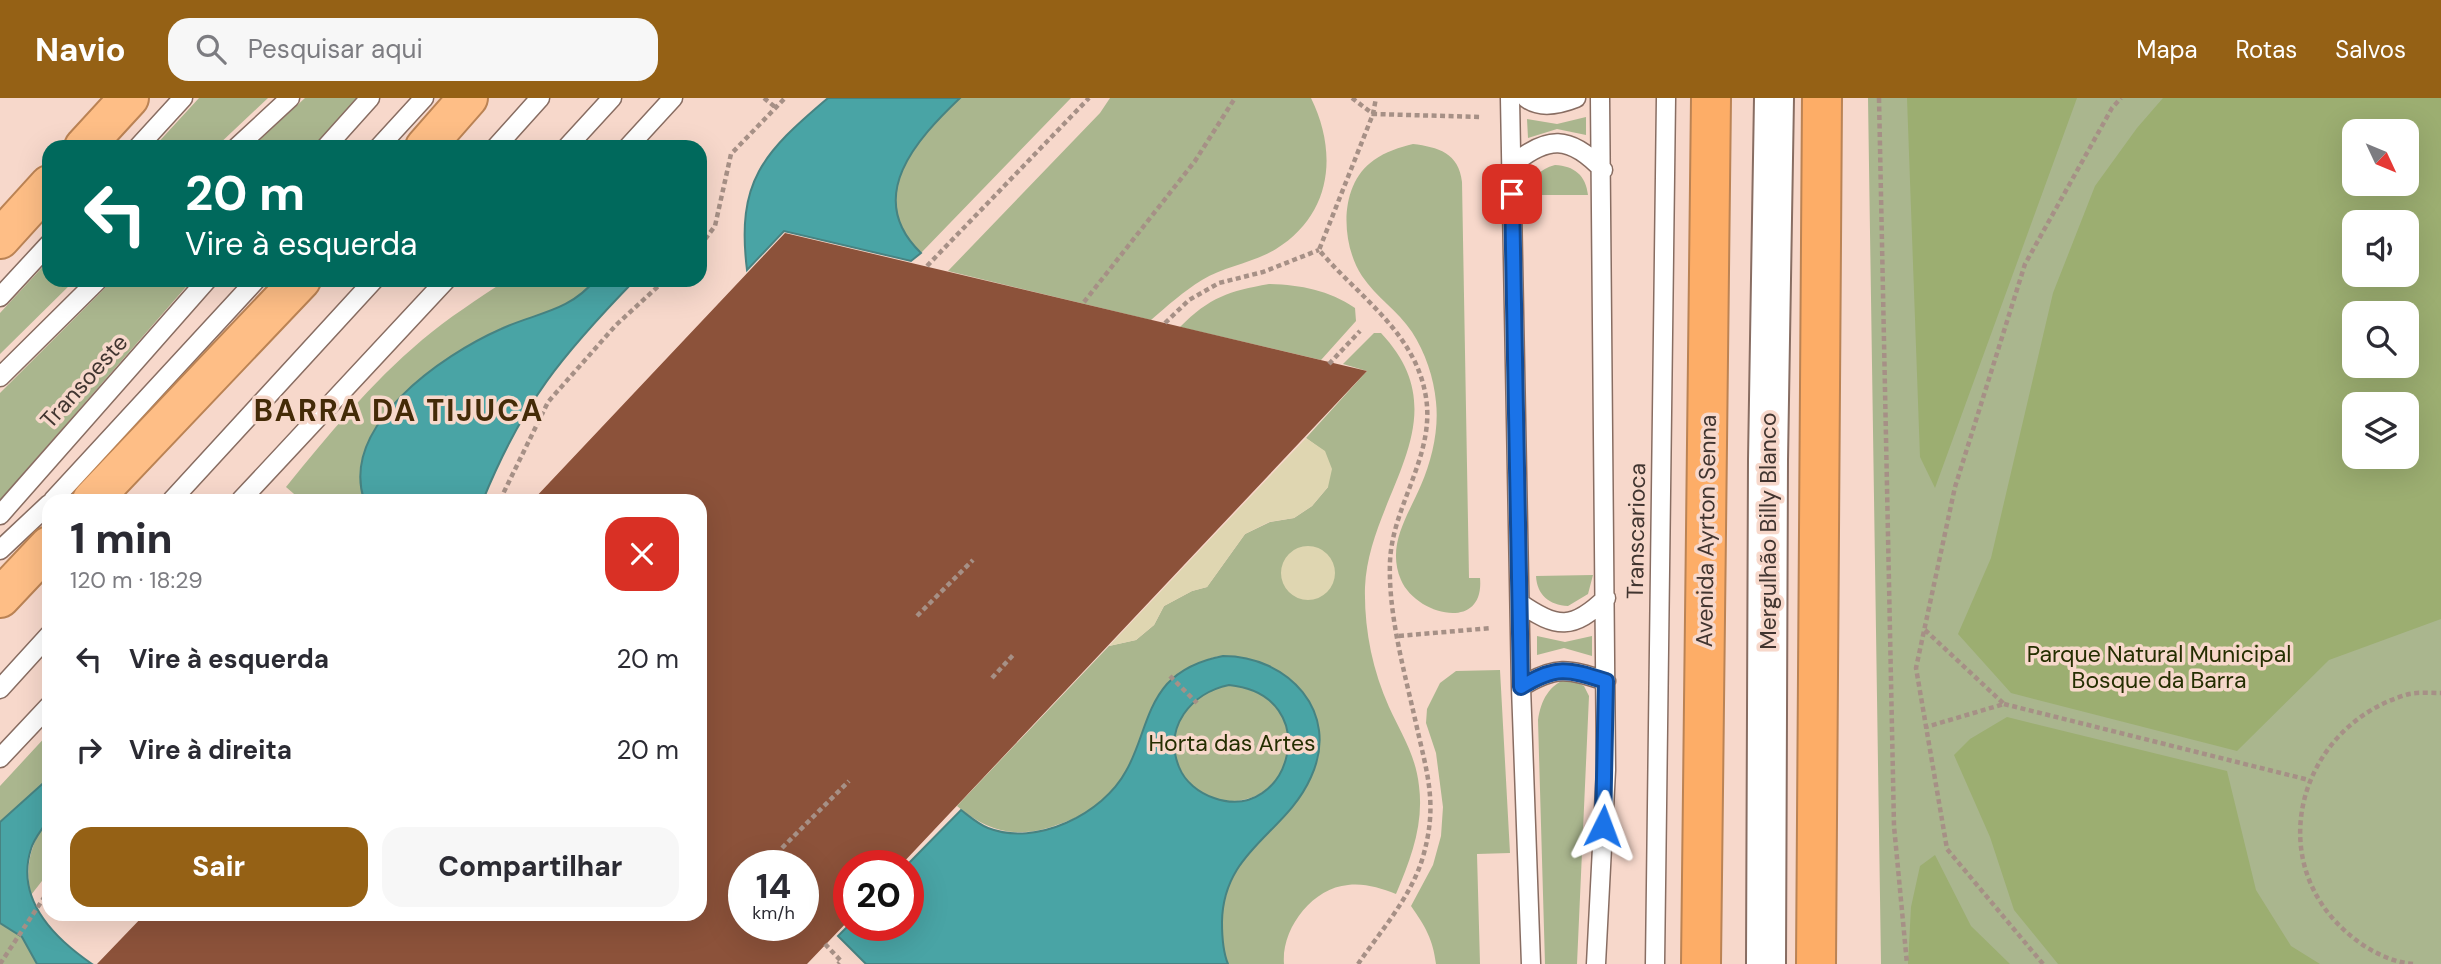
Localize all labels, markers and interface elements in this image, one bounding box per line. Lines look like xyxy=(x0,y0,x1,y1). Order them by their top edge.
search box xyxy=(168,18,658,81)
text: Navio xyxy=(35,28,126,71)
icon: search xyxy=(192,30,230,68)
text: Pesquisar aqui xyxy=(248,32,423,66)
text: Mapa xyxy=(2136,34,2198,65)
text: Rotas xyxy=(2236,34,2297,65)
text: Salvos xyxy=(2335,34,2406,65)
north arrow xyxy=(2342,119,2418,196)
map controls xyxy=(2342,119,2419,469)
text: 20 m xyxy=(185,161,305,225)
pin xyxy=(1482,164,1542,224)
icon: left xyxy=(70,168,161,259)
icon: arrive xyxy=(1493,175,1531,213)
button: sound xyxy=(2342,210,2419,287)
text: Vire à esquerda xyxy=(185,223,417,265)
button: search xyxy=(2342,301,2419,378)
street label: Transoeste xyxy=(34,328,134,434)
district label: BARRA DA TIJUCA xyxy=(254,391,544,430)
button: layers xyxy=(2342,392,2419,469)
street label: Mergulhão Billy Blanco xyxy=(1753,412,1783,650)
street label: Avenida Ayrton Senna xyxy=(1689,414,1723,648)
street label: Transcarioca xyxy=(1620,463,1652,599)
text: 1 min xyxy=(70,511,173,566)
button: close xyxy=(605,517,679,591)
text: 120 m · 18:29 xyxy=(70,565,203,595)
park label: Parque Natural Municipal Bosque da Barra xyxy=(2027,639,2291,695)
icon: left xyxy=(70,640,108,678)
text: Vire à esquerda xyxy=(129,642,329,676)
text: 20 m xyxy=(616,642,679,676)
park label: Horta das Artes xyxy=(1148,728,1316,758)
icon: right xyxy=(70,731,108,769)
text: Vire à direita xyxy=(129,733,292,767)
text: 20 m xyxy=(616,733,679,767)
position arrow xyxy=(1566,789,1640,863)
button: Sair xyxy=(70,827,368,907)
button: Compartilhar xyxy=(382,827,679,907)
speed limit sign: 20 xyxy=(833,850,924,941)
text: 14 xyxy=(756,863,791,909)
text: km/h xyxy=(752,901,795,925)

